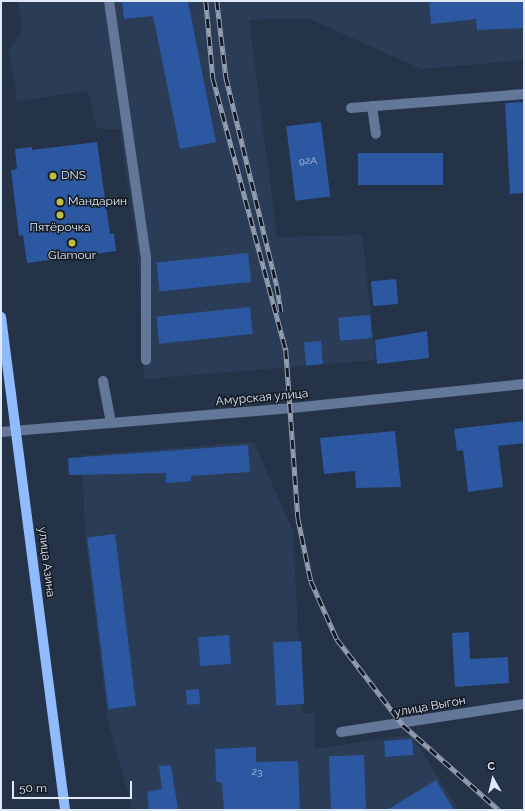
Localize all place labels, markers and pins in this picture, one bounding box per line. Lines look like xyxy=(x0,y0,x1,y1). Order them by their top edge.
place label: DNS xyxy=(61,169,86,183)
marker: DNS xyxy=(48,171,58,181)
place label: Мандарин xyxy=(68,195,127,209)
marker: Мандарин xyxy=(55,197,65,207)
marker: Пятёрочка xyxy=(55,210,65,220)
place label: Пятёрочка xyxy=(29,221,91,235)
marker: Glamour xyxy=(67,238,77,248)
place label: Glamour xyxy=(48,249,96,263)

